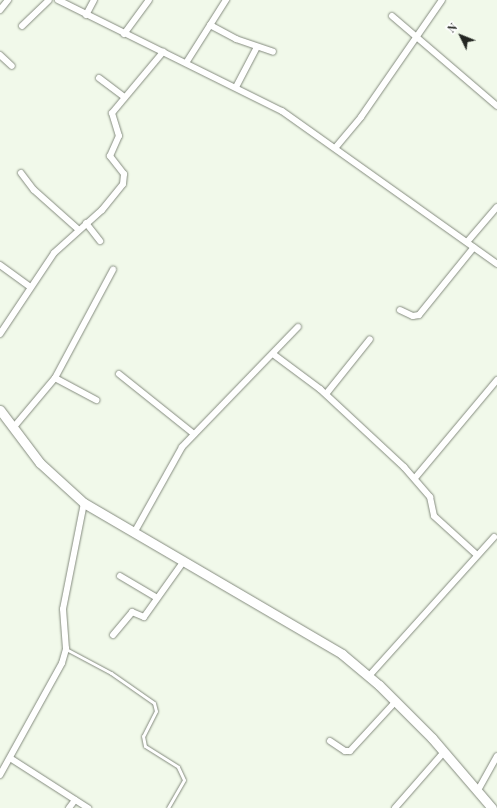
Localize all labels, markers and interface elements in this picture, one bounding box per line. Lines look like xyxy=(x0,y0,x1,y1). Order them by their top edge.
north arrow xyxy=(441,16,481,56)
text: N xyxy=(444,19,460,36)

